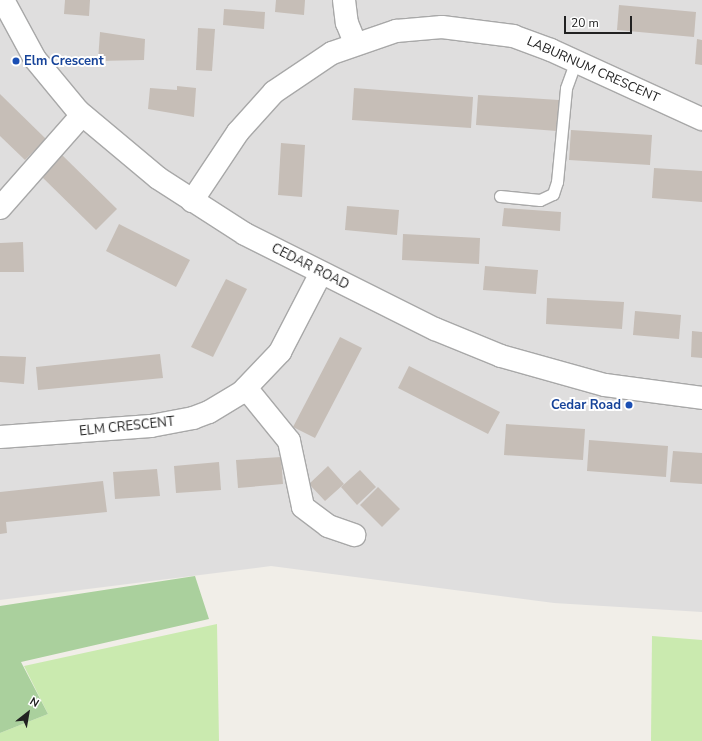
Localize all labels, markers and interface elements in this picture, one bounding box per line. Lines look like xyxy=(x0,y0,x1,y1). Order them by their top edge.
scale bar xyxy=(566,8,634,34)
text: 20 m xyxy=(571,15,599,31)
street label: LABURNUM CRESCENT xyxy=(524,34,662,106)
place label: Elm Crescent xyxy=(24,53,104,69)
marker: Elm Crescent xyxy=(11,56,21,66)
street label: CEDAR ROAD xyxy=(269,241,351,293)
place label: Cedar Road xyxy=(551,397,621,413)
marker: Cedar Road xyxy=(624,400,634,410)
street label: ELM CRESCENT xyxy=(79,414,175,440)
north arrow xyxy=(8,693,48,733)
text: N xyxy=(27,694,42,711)

